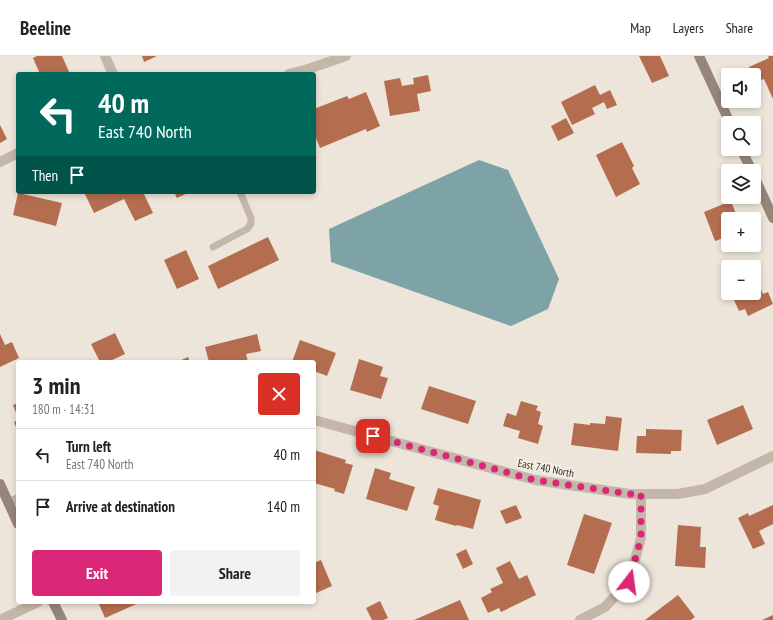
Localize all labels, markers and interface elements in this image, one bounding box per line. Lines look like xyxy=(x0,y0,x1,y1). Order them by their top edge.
text: Beeline xyxy=(20,16,71,40)
text: Map xyxy=(630,19,651,37)
text: Layers xyxy=(673,19,704,37)
text: Share xyxy=(726,19,753,37)
map controls xyxy=(721,68,761,300)
button: sound xyxy=(721,68,761,108)
text: 40 m xyxy=(98,84,149,121)
icon: left xyxy=(32,88,84,140)
button: search xyxy=(721,116,761,156)
text: East 740 North xyxy=(98,120,192,143)
icon: arrive xyxy=(66,164,88,186)
button: layers xyxy=(721,164,761,204)
text: Then xyxy=(32,166,58,185)
button: + xyxy=(721,212,761,252)
button: − xyxy=(721,260,761,300)
text: 3 min xyxy=(32,370,80,401)
button: close xyxy=(258,373,300,415)
text: 180 m · 14:31 xyxy=(32,401,95,418)
pin xyxy=(356,419,390,453)
icon: arrive xyxy=(362,425,384,447)
text: Turn left xyxy=(66,437,111,456)
icon: left xyxy=(32,444,54,466)
text: 40 m xyxy=(274,445,300,464)
text: East 740 North xyxy=(66,456,134,473)
street label: East 740 North xyxy=(517,456,576,480)
icon: arrive xyxy=(32,496,54,518)
text: Arrive at destination xyxy=(66,497,175,516)
text: 140 m xyxy=(267,497,300,516)
button: Exit xyxy=(32,550,162,596)
button: Share xyxy=(170,550,300,596)
position arrow xyxy=(608,561,650,603)

